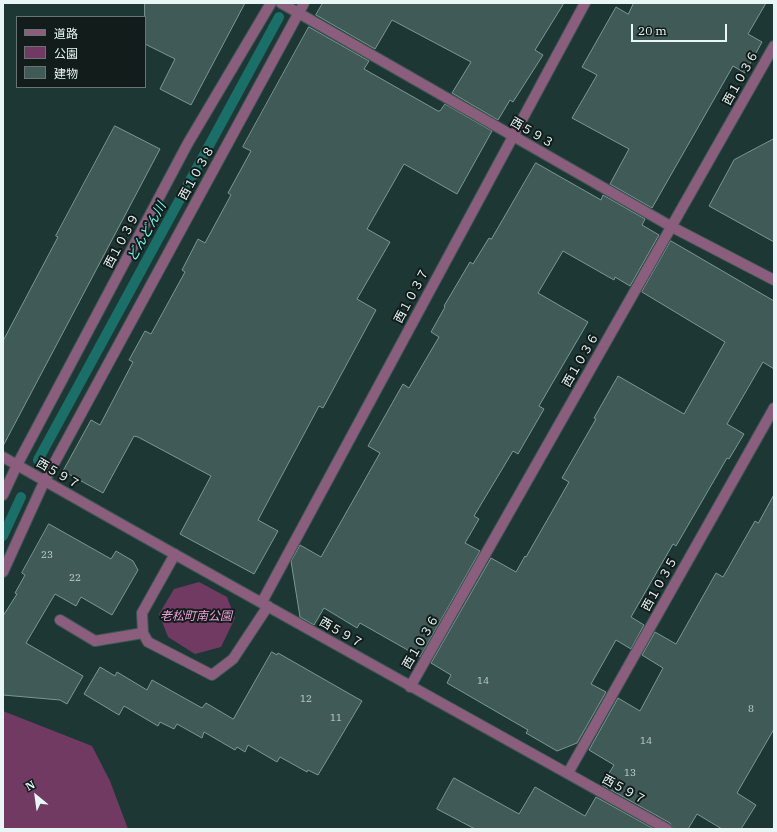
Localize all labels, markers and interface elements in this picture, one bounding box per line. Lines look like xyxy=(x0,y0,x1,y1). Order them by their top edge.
legend xyxy=(16,16,146,88)
scale bar xyxy=(633,16,729,42)
text: 20 m xyxy=(638,23,667,38)
text: 道路 xyxy=(54,26,78,41)
text: 公園 xyxy=(54,46,78,61)
street label: 西１０３６ xyxy=(720,48,762,108)
text: 建物 xyxy=(54,66,78,81)
street label: 西５９３ xyxy=(508,115,556,151)
street label: 西１０３８ xyxy=(176,143,218,203)
water label: どんどん川 xyxy=(124,200,170,264)
street label: 西１０３９ xyxy=(102,211,142,271)
street label: 西１０３７ xyxy=(392,266,432,326)
street label: 西１０３６ xyxy=(560,330,602,390)
street label: 西５９７ xyxy=(34,456,82,492)
house number: 23 xyxy=(41,549,53,561)
street label: 西１０３５ xyxy=(639,554,681,614)
house number: 22 xyxy=(69,572,81,584)
park label: 老松町南公園 xyxy=(160,610,232,624)
street label: 西１０３６ xyxy=(400,612,442,672)
street label: 西５９７ xyxy=(317,615,365,651)
house number: 14 xyxy=(477,675,489,687)
house number: 12 xyxy=(300,693,312,705)
house number: 8 xyxy=(748,703,754,715)
house number: 11 xyxy=(330,712,342,724)
house number: 14 xyxy=(640,735,652,747)
house number: 13 xyxy=(624,767,636,779)
street label: 西５９７ xyxy=(600,772,648,808)
north arrow xyxy=(16,776,56,816)
text: N xyxy=(23,777,37,794)

